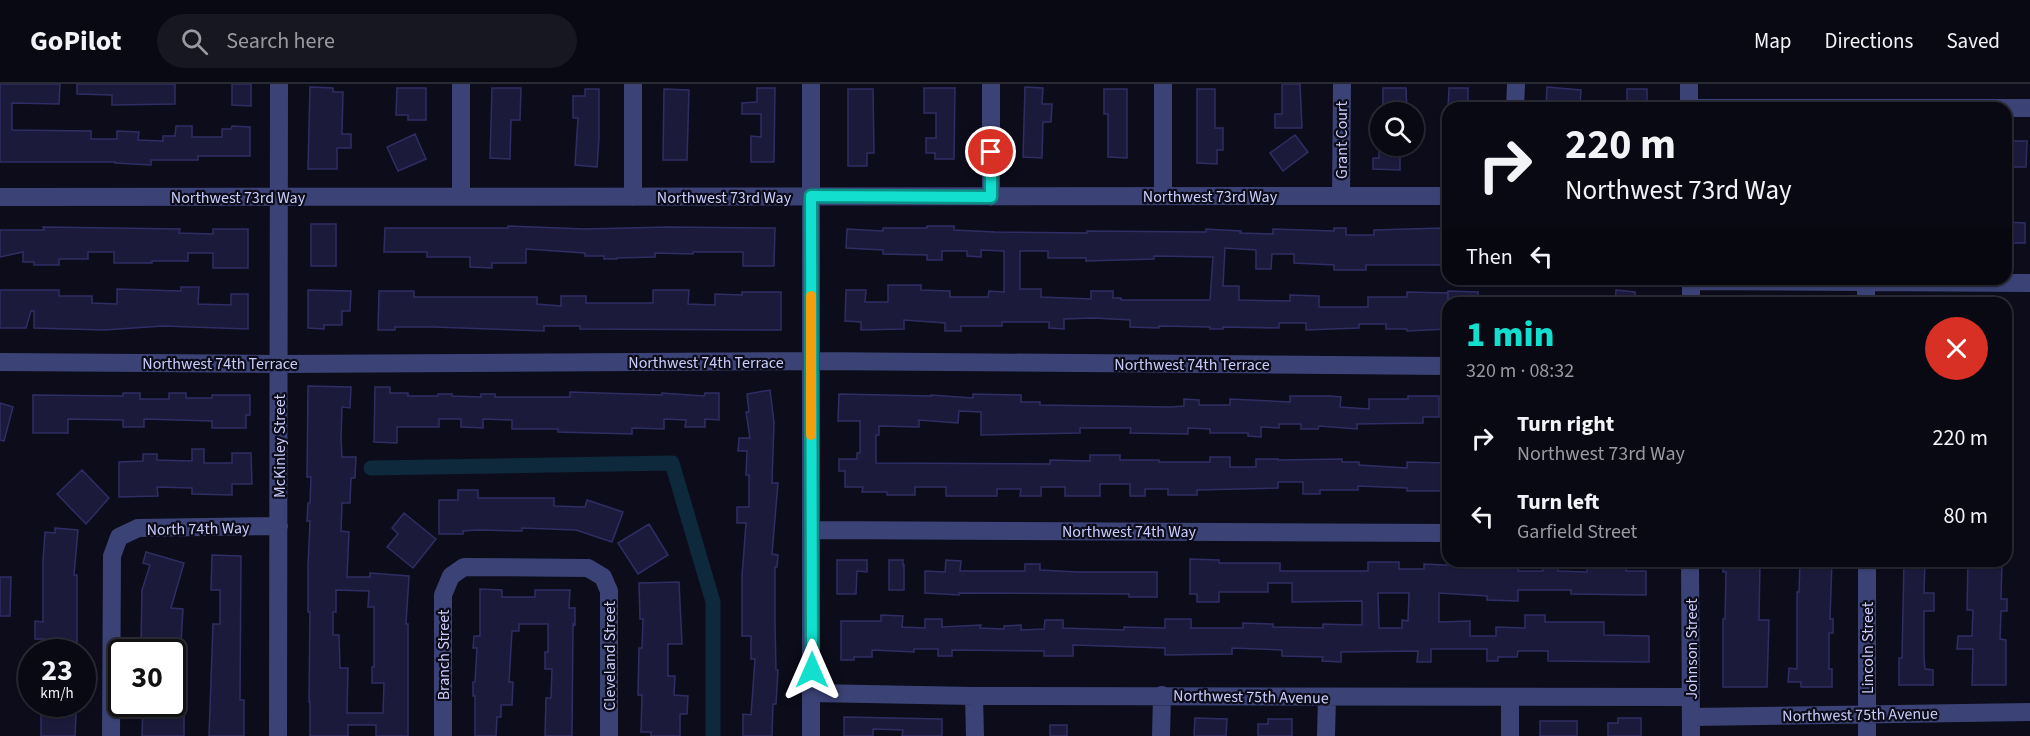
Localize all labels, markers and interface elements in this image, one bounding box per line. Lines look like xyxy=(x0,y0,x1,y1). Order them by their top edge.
search box xyxy=(157,14,577,68)
text: GoPilot xyxy=(30,21,121,61)
icon: search xyxy=(178,25,211,58)
text: Search here xyxy=(226,25,335,57)
text: Map xyxy=(1754,26,1792,56)
text: Directions xyxy=(1825,26,1913,56)
text: Saved xyxy=(1946,26,2000,56)
street label: Grant Court xyxy=(1331,100,1353,179)
map controls xyxy=(1370,102,1424,156)
button: search xyxy=(1370,102,1424,156)
text: 220 m xyxy=(1565,115,1676,175)
pin xyxy=(965,126,1016,177)
icon: right xyxy=(1466,126,1544,204)
icon: arrive xyxy=(974,135,1007,168)
text: Northwest 73rd Way xyxy=(1565,171,1792,210)
street label: Northwest 73rd Way xyxy=(1143,186,1278,208)
street label: Northwest 73rd Way xyxy=(171,187,306,209)
street label: Northwest 73rd Way xyxy=(657,187,792,209)
icon: left xyxy=(1525,240,1558,273)
text: Then xyxy=(1466,241,1513,273)
text: 1 min xyxy=(1466,309,1554,360)
button: close xyxy=(1925,317,1988,380)
street label: Northwest 74th Terrace xyxy=(628,352,784,374)
street label: Northwest 74th Terrace xyxy=(142,353,298,375)
street label: Northwest 74th Terrace xyxy=(1114,354,1270,376)
text: 320 m · 08:32 xyxy=(1466,357,1574,385)
street label: McKinley Street xyxy=(269,394,291,498)
text: Turn right xyxy=(1517,408,1614,440)
icon: right xyxy=(1466,422,1499,455)
text: 220 m xyxy=(1933,422,1988,454)
text: Northwest 73rd Way xyxy=(1517,440,1685,468)
text: Turn left xyxy=(1517,486,1599,518)
icon: left xyxy=(1466,500,1499,533)
text: 80 m xyxy=(1943,500,1988,532)
street label: North 74th Way xyxy=(146,517,250,541)
text: Garfield Street xyxy=(1517,518,1637,546)
street label: Northwest 74th Way xyxy=(1062,521,1197,543)
street label: Johnson Street xyxy=(1681,598,1703,700)
street label: Cleveland Street xyxy=(599,601,621,711)
street label: Lincoln Street xyxy=(1857,601,1879,694)
street label: Branch Street xyxy=(433,609,455,700)
position arrow xyxy=(780,638,844,702)
speed limit sign: 30 xyxy=(108,639,186,717)
text: 23 xyxy=(41,649,73,692)
text: km/h xyxy=(40,683,74,704)
street label: Northwest 75th Avenue xyxy=(1173,685,1329,709)
street label: Northwest 75th Avenue xyxy=(1782,703,1938,727)

